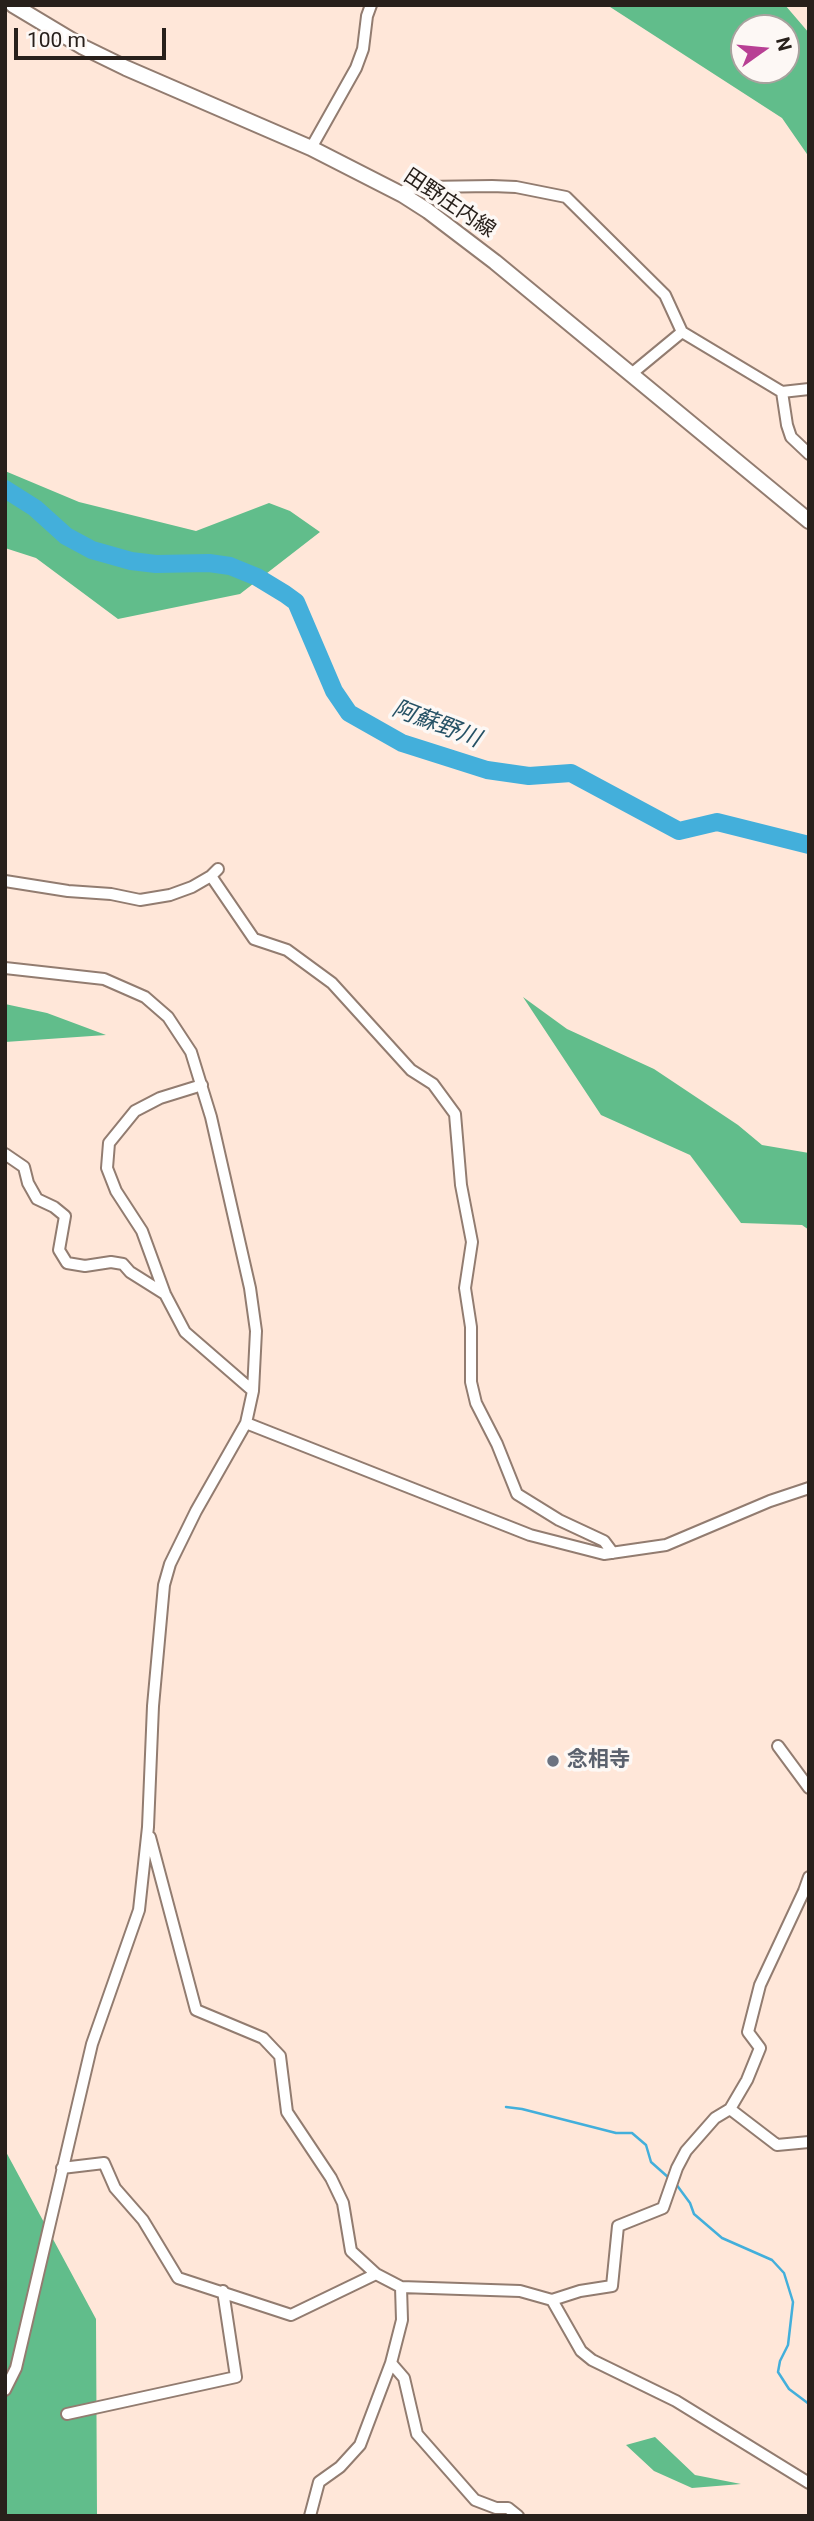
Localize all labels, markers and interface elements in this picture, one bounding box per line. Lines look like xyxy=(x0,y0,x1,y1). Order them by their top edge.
scale bar xyxy=(18,14,170,58)
north arrow xyxy=(730,14,800,84)
text: 100 m xyxy=(27,28,86,52)
text: N xyxy=(771,35,797,53)
street label: 田野庄内線 xyxy=(398,164,500,244)
water label: 阿蘇野川 xyxy=(388,696,484,754)
place label: 念相寺 xyxy=(567,1748,630,1774)
marker: 念相寺 xyxy=(545,1753,561,1769)

